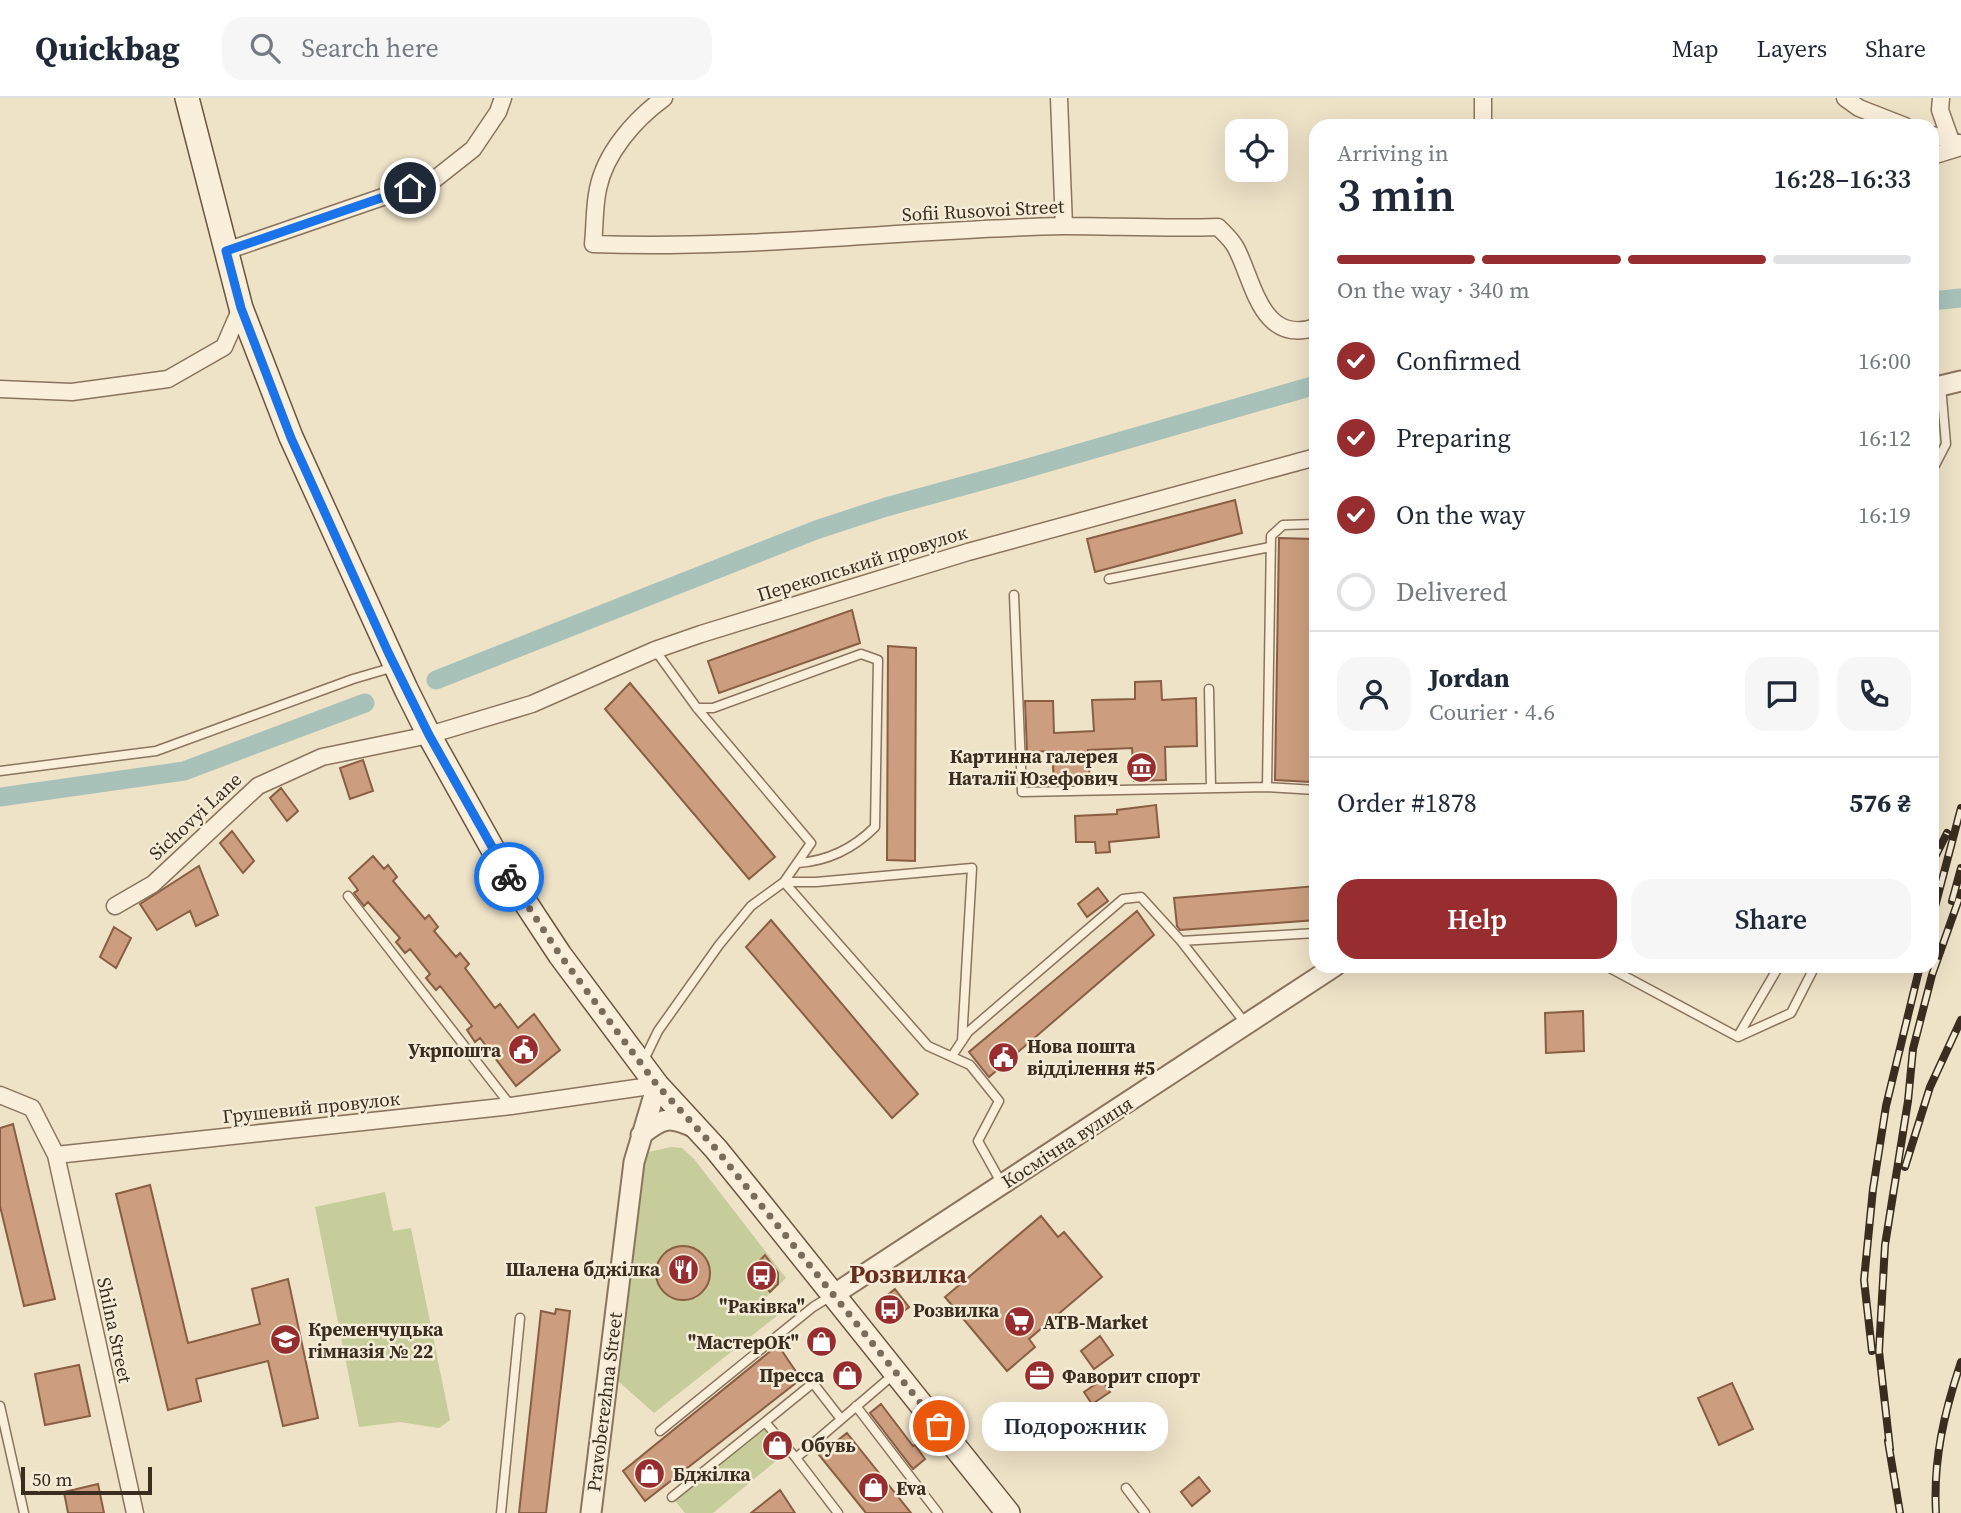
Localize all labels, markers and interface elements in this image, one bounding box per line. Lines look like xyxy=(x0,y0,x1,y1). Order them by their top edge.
search box xyxy=(222,17,712,80)
text: Quickbag xyxy=(35,26,180,71)
icon: search xyxy=(246,29,284,67)
text: Search here xyxy=(302,30,439,66)
text: Map xyxy=(1672,32,1719,65)
text: Layers xyxy=(1757,32,1827,65)
text: Share xyxy=(1865,32,1926,65)
map controls xyxy=(1225,119,1288,182)
button: locate xyxy=(1225,119,1288,182)
text: Arriving in xyxy=(1337,137,1449,169)
pin xyxy=(380,158,440,218)
text: 16:28–16:33 xyxy=(1774,161,1911,197)
text: 3 min xyxy=(1337,163,1455,226)
icon: home xyxy=(391,169,429,207)
street label: Sofii Rusovoi Street xyxy=(901,193,1066,227)
text: On the way · 340 m xyxy=(1337,274,1530,306)
icon: check xyxy=(1337,342,1375,380)
text: Confirmed xyxy=(1396,343,1521,379)
text: 16:00 xyxy=(1858,345,1911,377)
icon: check xyxy=(1337,419,1375,457)
text: Preparing xyxy=(1396,420,1511,456)
text: 16:12 xyxy=(1858,422,1911,454)
icon: check xyxy=(1337,496,1375,534)
text: On the way xyxy=(1396,497,1525,533)
text: 16:19 xyxy=(1858,499,1911,531)
street label: Перекопський провулок xyxy=(754,518,971,607)
text: Delivered xyxy=(1396,574,1507,610)
button: person xyxy=(1337,657,1411,731)
button: chat xyxy=(1745,657,1819,731)
button: phone xyxy=(1837,657,1911,731)
text: Jordan xyxy=(1429,660,1510,696)
text: Courier · 4.6 xyxy=(1429,696,1555,728)
place label: Картинна галерея Наталії Юзефович xyxy=(948,743,1118,791)
museum icon: Картинна галерея Наталії Юзефович xyxy=(1124,750,1158,784)
street label: Sichovyi Lane xyxy=(143,766,247,866)
text: Order #1878 xyxy=(1337,785,1477,821)
text: 576 ₴ xyxy=(1849,785,1911,821)
courier xyxy=(474,842,544,912)
icon: bike xyxy=(490,858,528,896)
button: Help xyxy=(1337,879,1617,959)
button: Share xyxy=(1631,879,1911,959)
public building icon: Укрпошта xyxy=(507,1033,541,1067)
place label: Нова пошта відділення #5 xyxy=(1027,1033,1155,1081)
place label: Укрпошта xyxy=(408,1037,502,1063)
public building icon: Нова пошта відділення #5 xyxy=(987,1040,1021,1074)
street label: Грушевий провулок xyxy=(221,1085,402,1129)
street label: Космічна вулиця xyxy=(996,1090,1138,1194)
restaurant icon: Шалена бджілка xyxy=(666,1252,700,1286)
place label: Шалена бджілка xyxy=(506,1256,661,1282)
district label: Розвилка xyxy=(849,1256,967,1292)
bus stop icon: "Раківка" xyxy=(745,1258,779,1292)
street label: Shilna Street xyxy=(91,1275,139,1386)
place label: "Раківка" xyxy=(719,1293,805,1319)
bus stop icon: Розвилка xyxy=(873,1293,907,1327)
place label: Розвилка xyxy=(913,1297,1000,1323)
supermarket icon: ATB-Market xyxy=(1003,1305,1037,1339)
place label: ATB-Market xyxy=(1043,1309,1148,1335)
street label: Pravoberezhna Street xyxy=(580,1310,628,1493)
place label: Кременчуцька гімназія № 22 xyxy=(308,1316,444,1364)
school or university icon: Кременчуцька гімназія № 22 xyxy=(268,1323,302,1357)
shop icon: "МастерОК" xyxy=(805,1325,839,1359)
place label: "МастерОК" xyxy=(688,1329,799,1355)
shop icon: Пресса xyxy=(830,1358,864,1392)
office icon: Фаворит спорт xyxy=(1022,1359,1056,1393)
place label: Пресса xyxy=(759,1362,825,1388)
place label: Фаворит спорт xyxy=(1062,1363,1201,1389)
pin xyxy=(909,1396,969,1456)
callout: Подорожник xyxy=(981,1402,1166,1450)
icon: bag xyxy=(920,1407,958,1445)
text: Подорожник xyxy=(1004,1410,1146,1442)
shop icon: Обувь xyxy=(761,1428,795,1462)
place label: Обувь xyxy=(801,1432,856,1458)
shop icon: Бджілка xyxy=(633,1457,667,1491)
place label: Бджілка xyxy=(673,1461,752,1487)
scale bar xyxy=(21,1464,152,1496)
text: 50 m xyxy=(32,1466,73,1492)
shop icon: Eva xyxy=(856,1471,890,1505)
place label: Eva xyxy=(896,1475,927,1501)

